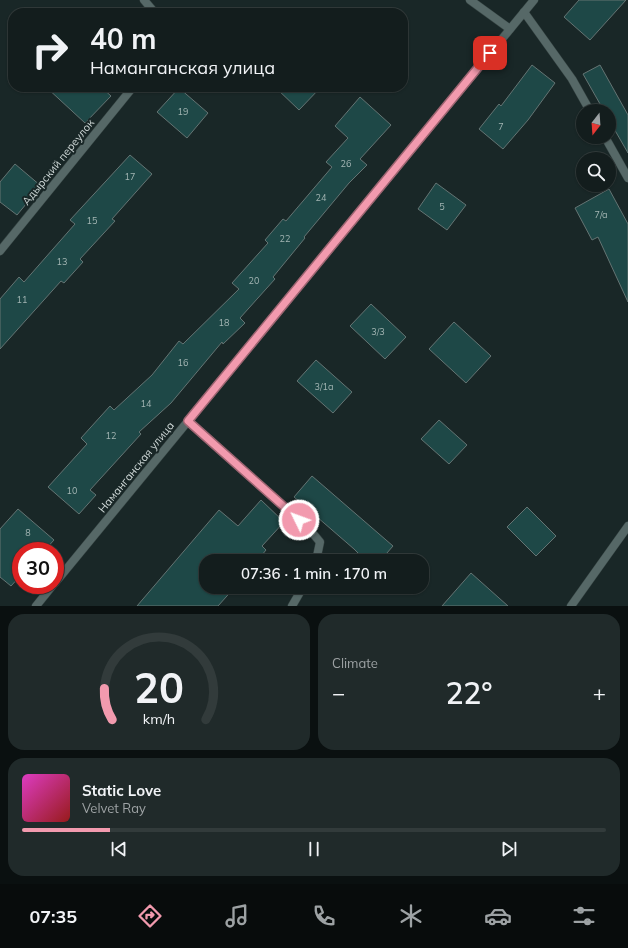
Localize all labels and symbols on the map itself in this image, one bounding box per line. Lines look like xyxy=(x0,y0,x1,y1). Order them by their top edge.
pin xyxy=(473,36,507,70)
north arrow xyxy=(576,104,616,144)
house number: 19 xyxy=(178,106,188,117)
street label: Адырский переулок xyxy=(19,116,97,208)
house number: 7 xyxy=(498,121,504,132)
house number: 26 xyxy=(341,158,351,169)
house number: 17 xyxy=(125,171,135,182)
house number: 24 xyxy=(316,192,327,203)
house number: 5 xyxy=(439,201,445,212)
house number: 7/а xyxy=(595,209,607,220)
house number: 15 xyxy=(87,215,98,226)
house number: 22 xyxy=(280,233,290,244)
house number: 13 xyxy=(57,256,67,267)
house number: 20 xyxy=(249,275,259,286)
house number: 11 xyxy=(17,294,27,305)
house number: 18 xyxy=(219,317,229,328)
house number: 3/3 xyxy=(371,326,385,337)
house number: 16 xyxy=(178,357,188,368)
house number: 3/1а xyxy=(315,381,333,392)
house number: 14 xyxy=(141,398,152,409)
street label: Наманганская улица xyxy=(95,419,177,515)
house number: 12 xyxy=(106,430,116,441)
house number: 10 xyxy=(67,485,77,496)
position arrow xyxy=(278,499,320,541)
house number: 8 xyxy=(25,527,31,538)
speed limit sign: 30 xyxy=(12,542,64,594)

